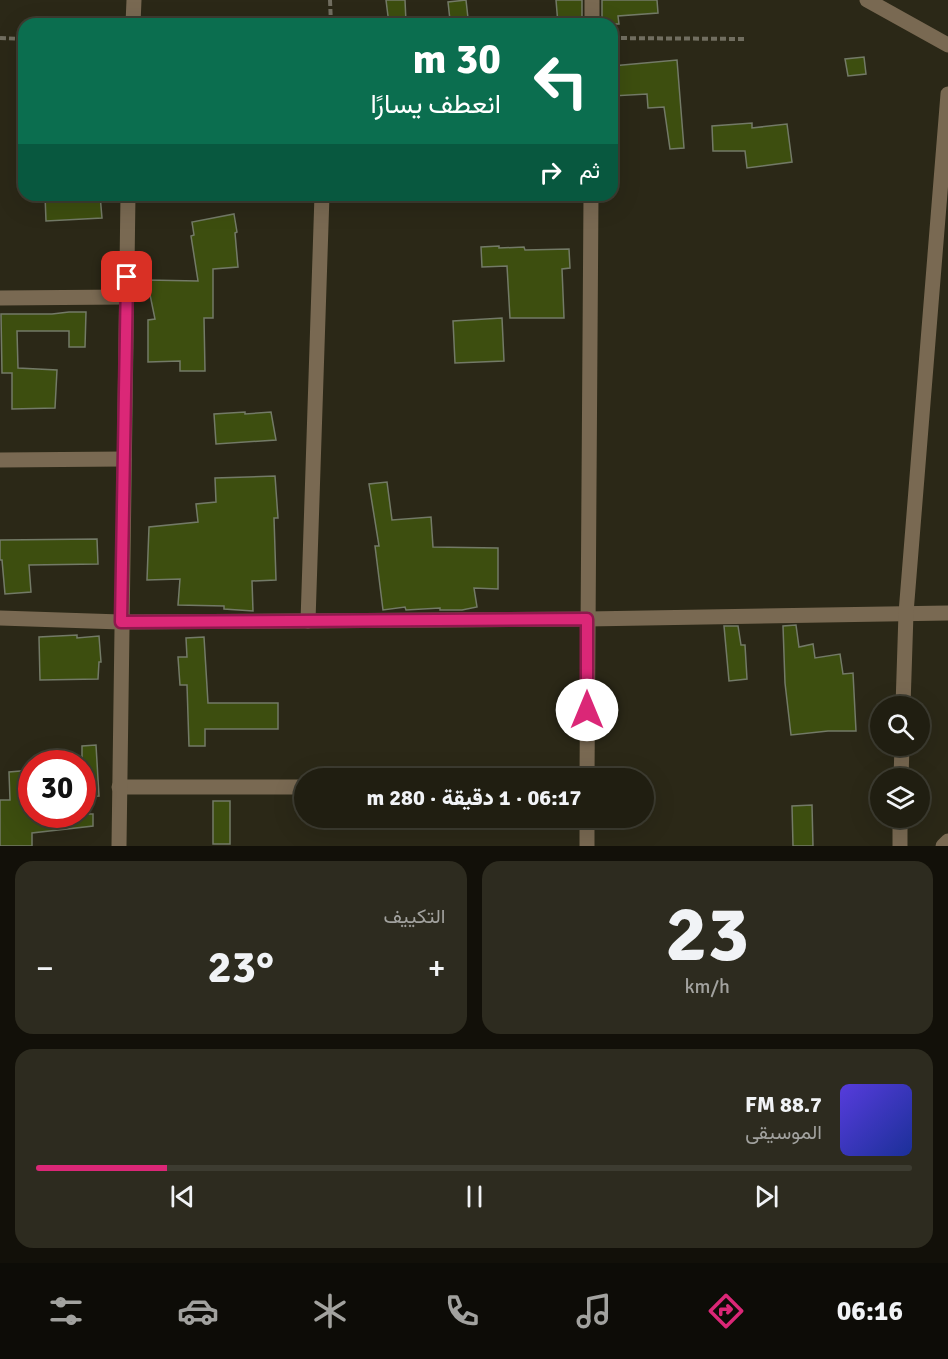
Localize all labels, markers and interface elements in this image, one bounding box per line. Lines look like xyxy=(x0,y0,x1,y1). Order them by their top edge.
text: 30 m xyxy=(412,34,501,85)
icon: left xyxy=(522,42,600,120)
text: انعطف يسارًا xyxy=(370,88,501,121)
icon: right xyxy=(534,156,567,189)
text: ثم xyxy=(579,157,600,184)
pin xyxy=(101,251,152,302)
icon: arrive xyxy=(110,260,143,293)
position arrow xyxy=(555,678,619,742)
map controls xyxy=(870,696,930,828)
button: search xyxy=(870,696,930,756)
speed limit sign: 30 xyxy=(18,750,96,828)
button: layers xyxy=(870,768,930,828)
text: 06:17 · 1 دقيقة · 280 m xyxy=(367,784,581,811)
text: 23 xyxy=(665,887,749,983)
text: التكييف xyxy=(383,904,446,929)
text: 23° xyxy=(207,940,274,995)
text: − xyxy=(36,948,54,989)
text: + xyxy=(428,948,445,989)
text: km/h xyxy=(685,974,730,999)
text: 88.7 FM xyxy=(745,1091,822,1118)
text: الموسيقى xyxy=(745,1120,822,1145)
icon: previous xyxy=(166,1180,199,1213)
icon: pause xyxy=(458,1180,491,1213)
icon: next xyxy=(750,1180,783,1213)
icon: filters xyxy=(45,1290,87,1332)
icon: car xyxy=(177,1290,219,1332)
icon: climate xyxy=(309,1290,351,1332)
icon: phone xyxy=(441,1290,483,1332)
icon: music xyxy=(573,1290,615,1332)
icon: directions xyxy=(705,1290,747,1332)
text: 06:16 xyxy=(837,1295,903,1328)

